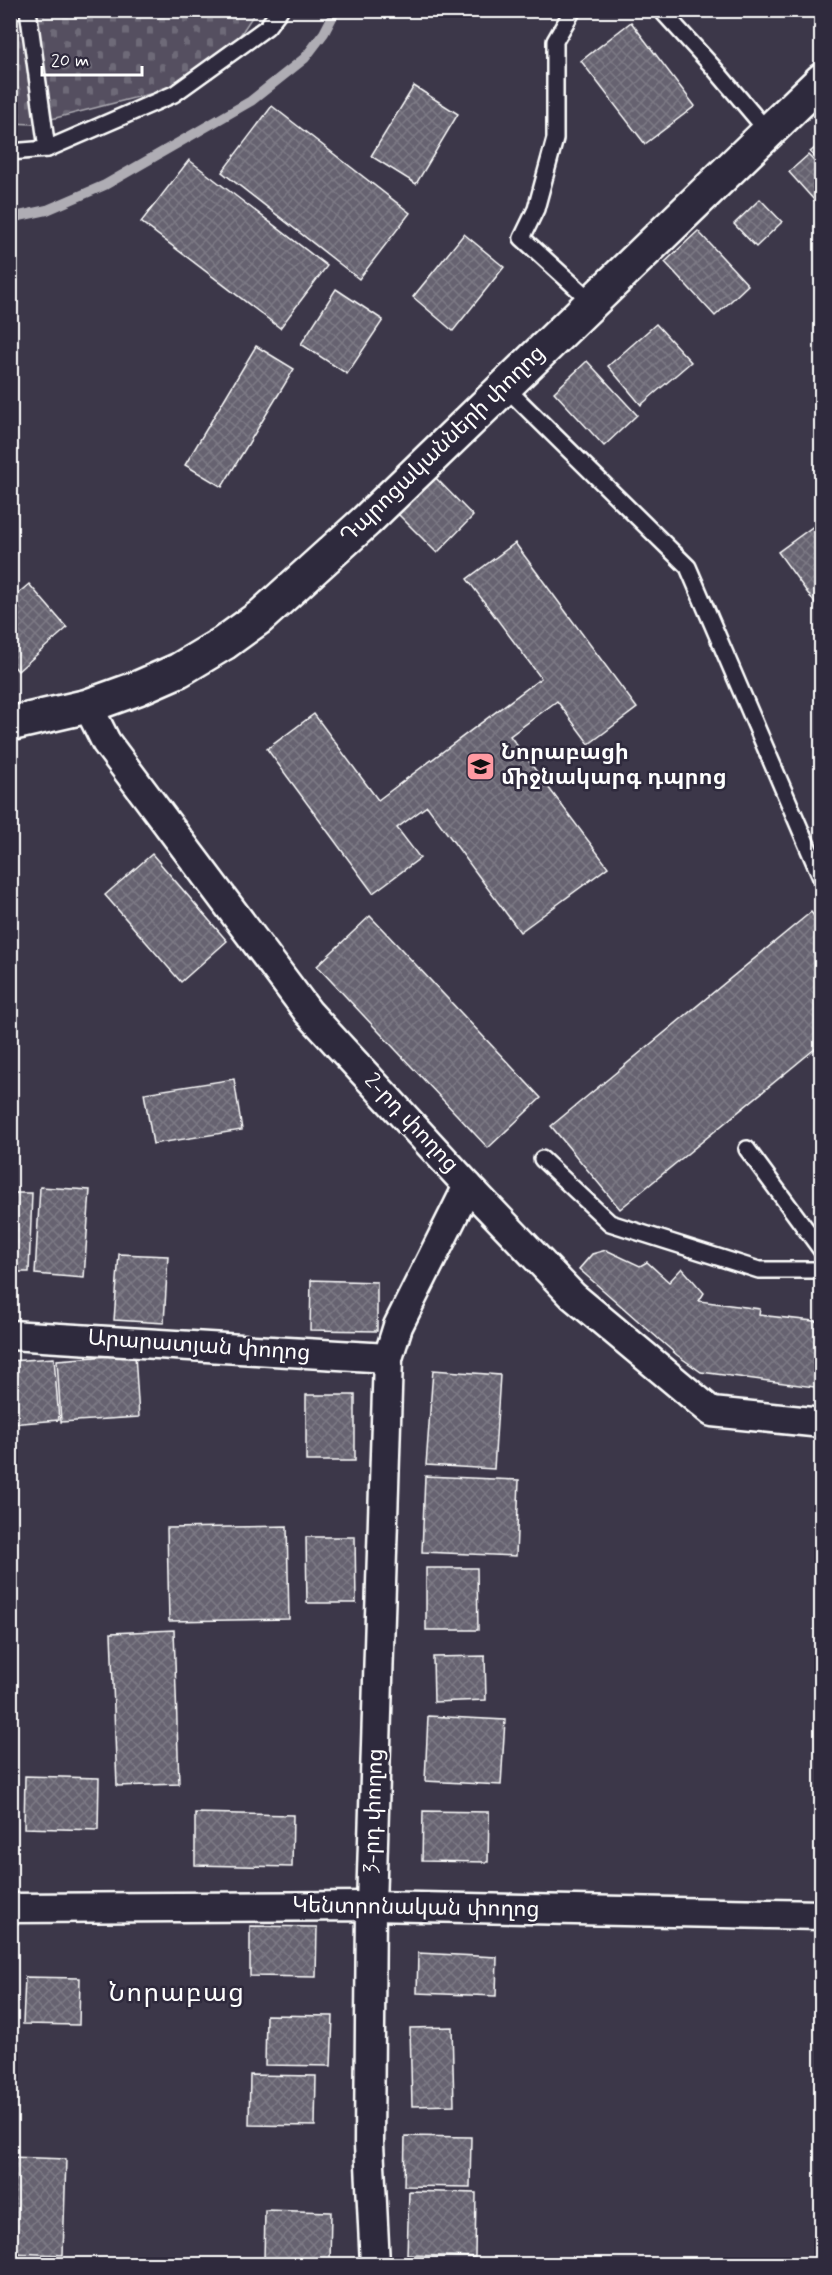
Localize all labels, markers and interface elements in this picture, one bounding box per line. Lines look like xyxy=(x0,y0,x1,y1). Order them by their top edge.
scale bar xyxy=(42,39,142,77)
text: 20 m xyxy=(51,49,89,73)
street label: Դպրոցականների փողոց xyxy=(335,340,551,550)
place label: Նորաբացի միջնակարգ դպրոց xyxy=(501,739,727,792)
school or university icon: Նորաբացի միջնակարգ դպրոց xyxy=(464,750,496,782)
street label: 2-րդ փողոց xyxy=(358,1067,464,1179)
street label: Արարատյան փողոց xyxy=(87,1324,311,1368)
street label: 3-րդ փողոց xyxy=(358,1748,390,1874)
street label: Կենտրոնական փողոց xyxy=(292,1892,540,1924)
district label: Նորաբաց xyxy=(109,1977,245,2011)

